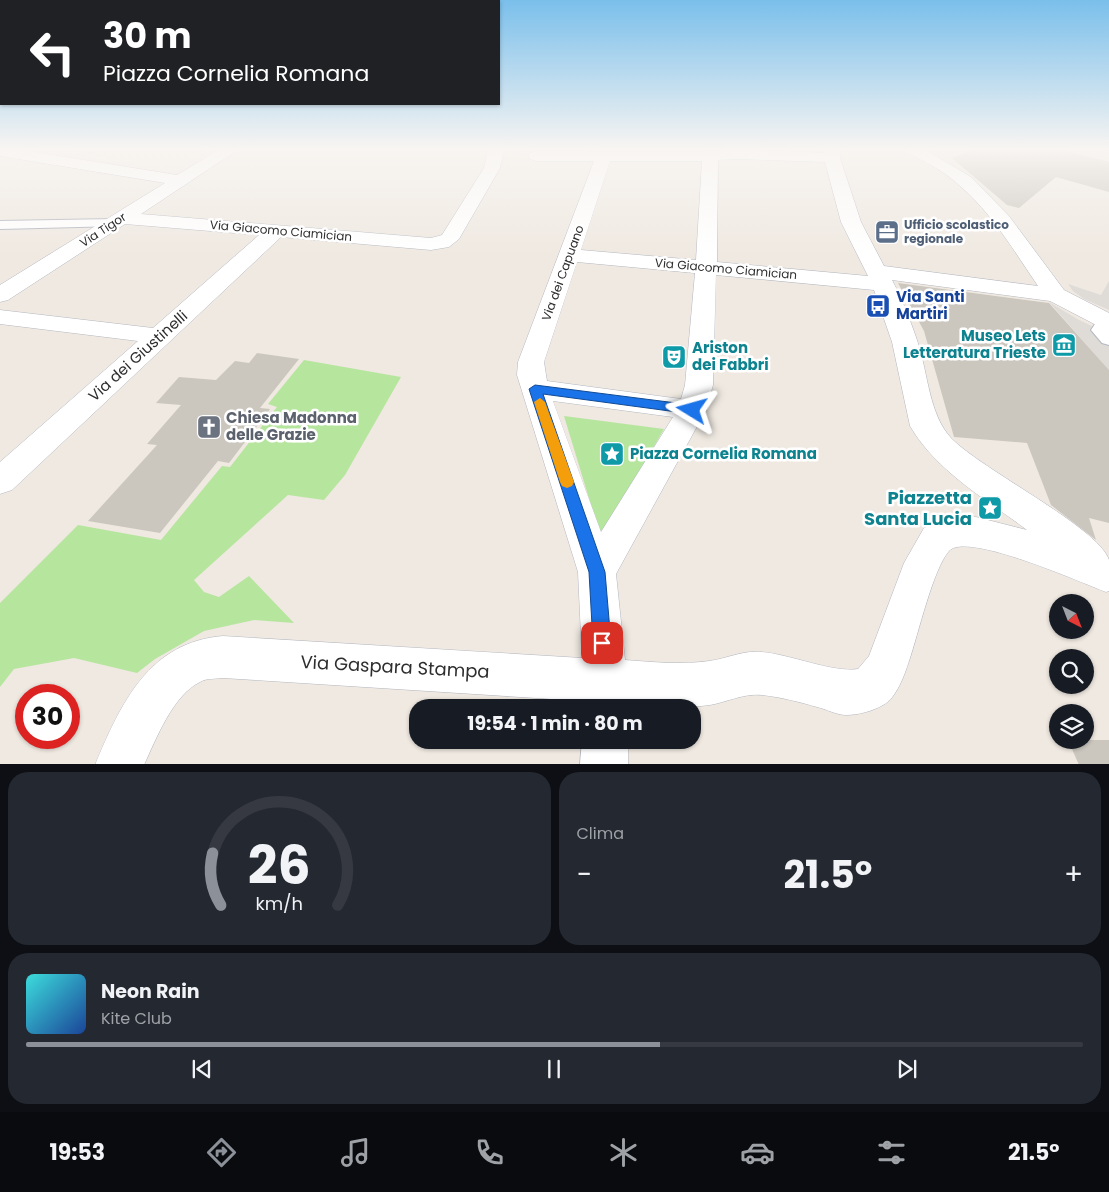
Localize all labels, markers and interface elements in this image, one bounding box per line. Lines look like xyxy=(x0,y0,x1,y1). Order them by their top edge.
text: 30 m xyxy=(103,11,191,60)
icon: left xyxy=(20,20,85,85)
text: Piazza Cornelia Romana xyxy=(103,58,369,89)
street label: Via Tigor xyxy=(76,208,130,251)
street label: Via Giacomo Ciamician xyxy=(209,216,353,245)
place label: Ufficio scolastico regionale xyxy=(904,216,1009,247)
office icon: Ufficio scolastico regionale xyxy=(874,219,900,245)
street label: Via dei Capuano xyxy=(537,222,588,323)
street label: Via Giacomo Ciamician xyxy=(654,254,798,283)
place label: Via Santi Martiri xyxy=(896,286,965,324)
bus stop icon: Via Santi Martiri xyxy=(865,293,891,319)
street label: Via dei Giustinelli xyxy=(83,305,192,406)
place label: Museo Lets Letteratura Trieste xyxy=(903,325,1046,363)
museum icon: Museo Lets Letteratura Trieste xyxy=(1051,332,1077,358)
place label: Ariston dei Fabbri xyxy=(692,337,769,375)
theatre icon: Ariston dei Fabbri xyxy=(661,344,687,370)
position arrow xyxy=(665,383,717,435)
place label: Chiesa Madonna delle Grazie xyxy=(226,407,357,445)
church icon: Chiesa Madonna delle Grazie xyxy=(196,414,222,440)
place icon: Piazza Cornelia Romana xyxy=(599,441,625,467)
place label: Piazza Cornelia Romana xyxy=(630,443,817,464)
place label: Piazzetta Santa Lucia xyxy=(864,485,972,531)
place icon: Piazzetta Santa Lucia xyxy=(977,495,1003,521)
north arrow xyxy=(1049,594,1094,639)
map controls xyxy=(1049,594,1094,749)
pin xyxy=(581,622,623,664)
icon: arrive xyxy=(588,629,616,657)
street label: Via Gaspara Stampa xyxy=(300,649,490,684)
button: search xyxy=(1049,649,1094,694)
speed limit sign: 30 xyxy=(15,684,80,749)
button: layers xyxy=(1049,704,1094,749)
text: 19:54 · 1 min · 80 m xyxy=(467,710,643,737)
text: Clima xyxy=(577,822,624,845)
text: 26 xyxy=(248,829,311,902)
text: 21.5° xyxy=(783,848,872,901)
text: − xyxy=(577,855,592,894)
text: + xyxy=(1064,855,1083,894)
text: km/h xyxy=(255,891,303,916)
text: Neon Rain xyxy=(101,978,200,1005)
text: Kite Club xyxy=(101,1007,172,1030)
icon: previous xyxy=(188,1055,216,1083)
icon: pause xyxy=(540,1055,568,1083)
icon: next xyxy=(893,1055,921,1083)
icon: directions xyxy=(204,1135,239,1170)
icon: music xyxy=(338,1135,373,1170)
icon: phone xyxy=(472,1135,507,1170)
icon: climate xyxy=(606,1135,641,1170)
icon: car xyxy=(740,1135,775,1170)
icon: filters xyxy=(874,1135,909,1170)
text: 19:53 xyxy=(49,1137,105,1168)
text: 21.5° xyxy=(1008,1137,1059,1168)

